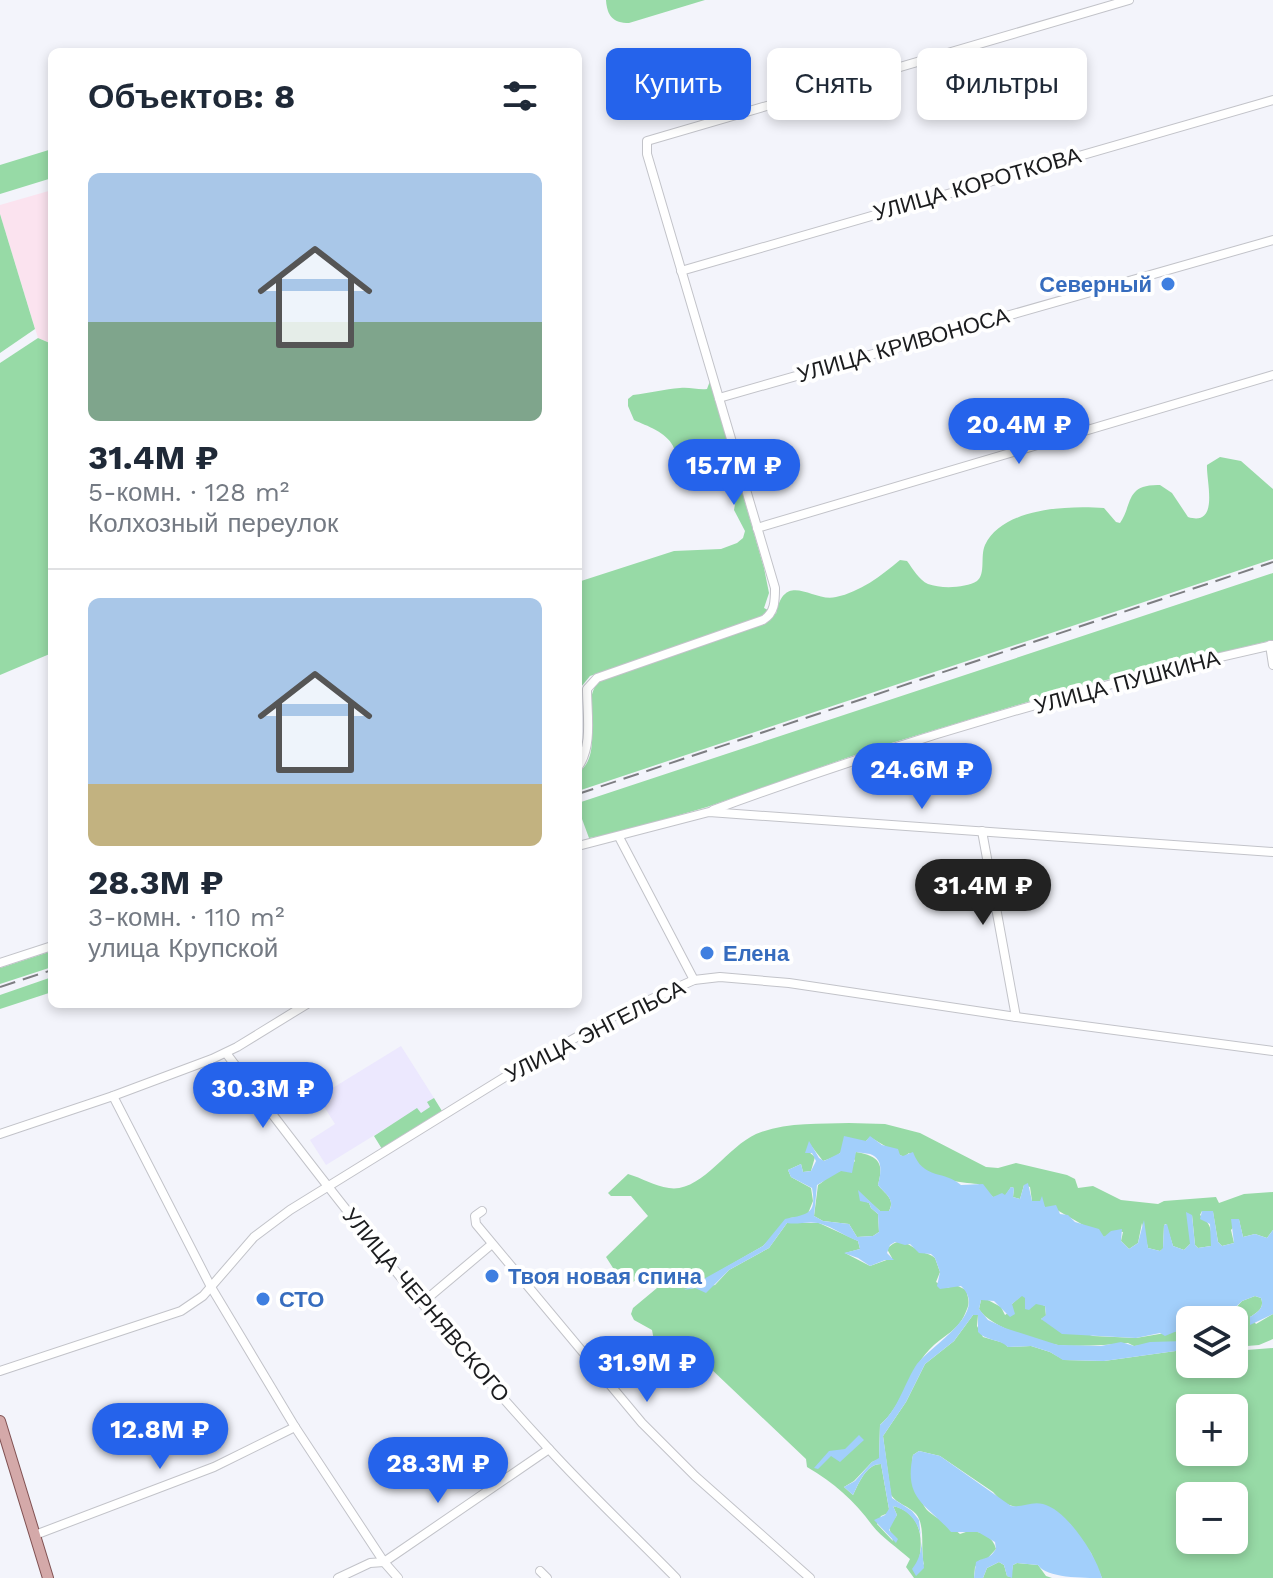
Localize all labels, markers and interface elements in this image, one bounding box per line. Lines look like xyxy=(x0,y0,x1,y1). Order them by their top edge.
chip: Купить xyxy=(606,48,751,120)
chip: Снять xyxy=(767,48,901,120)
chip: Фильтры xyxy=(917,48,1087,120)
icon: filters xyxy=(498,74,542,118)
text: Объектов: 8 xyxy=(88,76,295,116)
street label: УЛИЦА КОРОТКОВА xyxy=(870,142,1084,226)
icon: home xyxy=(243,225,387,369)
place label: Северный xyxy=(1039,272,1152,297)
marker: Северный xyxy=(1159,275,1177,293)
street label: УЛИЦА КРИВОНОСА xyxy=(794,303,1012,387)
pin: 20.4M ₽ xyxy=(945,398,1093,466)
text: 20.4M ₽ xyxy=(966,409,1072,439)
text: 31.4M ₽ xyxy=(88,437,219,477)
pin: 15.7M ₽ xyxy=(660,439,808,507)
text: 15.7M ₽ xyxy=(686,450,782,480)
text: 5-комн. · 128 m² xyxy=(88,477,289,507)
text: Колхозный переулок xyxy=(88,508,338,538)
street label: УЛИЦА ПУШКИНА xyxy=(1031,645,1223,719)
icon: home xyxy=(243,650,387,794)
pin: 24.6M ₽ xyxy=(848,743,996,811)
text: 24.6M ₽ xyxy=(870,754,974,784)
pin: 31.4M ₽ xyxy=(909,859,1057,927)
text: 28.3M ₽ xyxy=(88,862,224,902)
text: 31.4M ₽ xyxy=(933,870,1033,900)
text: 3-комн. · 110 m² xyxy=(88,902,284,932)
text: улица Крупской xyxy=(88,933,278,963)
place label: Елена xyxy=(723,941,790,966)
marker: Елена xyxy=(698,944,716,962)
street label: УЛИЦА ЭНГЕЛЬСА xyxy=(501,975,689,1087)
pin: 30.3M ₽ xyxy=(189,1062,337,1130)
text: 30.3M ₽ xyxy=(211,1073,315,1103)
street label: УЛИЦА ЧЕРНЯВСКОГО xyxy=(338,1203,514,1407)
place label: Твоя новая спина xyxy=(508,1264,703,1289)
marker: Твоя новая спина xyxy=(483,1267,501,1285)
place label: СТО xyxy=(279,1287,324,1312)
marker: СТО xyxy=(254,1290,272,1308)
map controls xyxy=(1176,1306,1248,1554)
button: layers xyxy=(1176,1306,1248,1378)
pin: 31.9M ₽ xyxy=(573,1336,721,1404)
text: 31.9M ₽ xyxy=(597,1347,697,1377)
button: + xyxy=(1176,1394,1248,1466)
pin: 12.8M ₽ xyxy=(86,1403,234,1471)
text: 12.8M ₽ xyxy=(110,1414,210,1444)
pin: 28.3M ₽ xyxy=(364,1437,512,1505)
text: 28.3M ₽ xyxy=(386,1448,490,1478)
button: − xyxy=(1176,1482,1248,1554)

